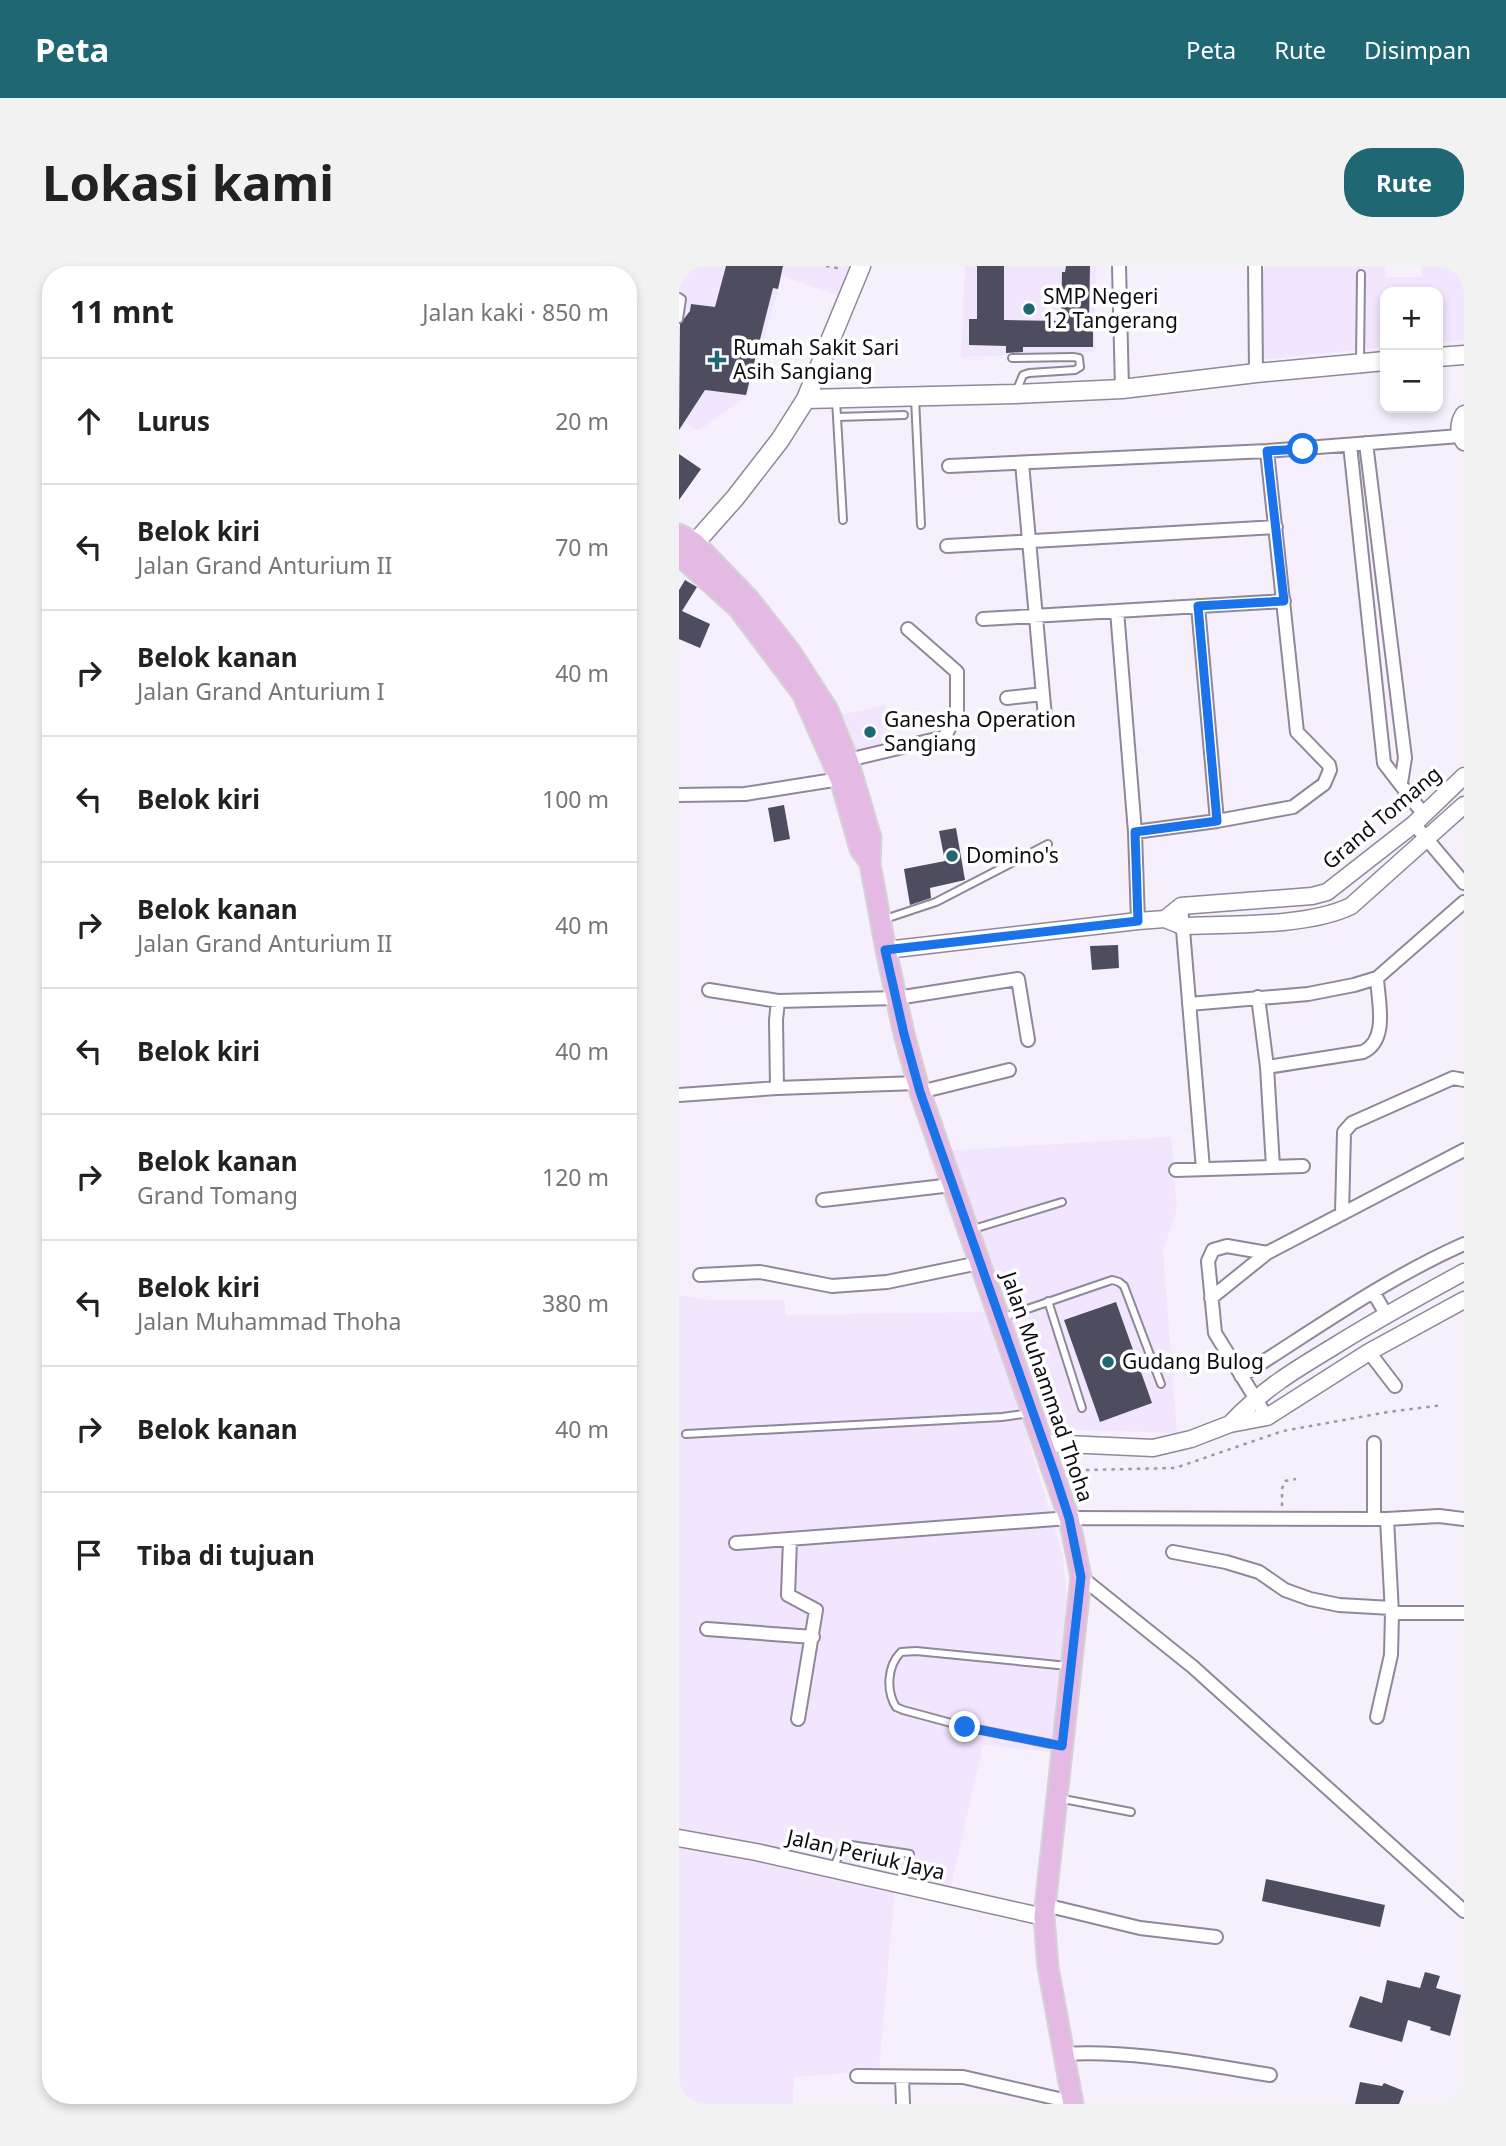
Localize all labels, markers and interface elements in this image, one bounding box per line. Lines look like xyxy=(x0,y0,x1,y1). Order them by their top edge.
text: Peta xyxy=(35,27,109,72)
text: Peta xyxy=(1186,33,1236,66)
text: Rute xyxy=(1274,33,1326,66)
text: Disimpan xyxy=(1364,33,1471,66)
button: Rute xyxy=(1344,148,1464,217)
text: Lokasi kami xyxy=(42,149,334,215)
place label: SMP Negeri 12 Tangerang xyxy=(1043,282,1178,334)
map controls xyxy=(1380,287,1443,413)
button: + xyxy=(1380,287,1443,350)
text: 11 mnt xyxy=(70,291,174,332)
text: Jalan kaki · 850 m xyxy=(422,296,609,328)
marker: SMP Negeri 12 Tangerang xyxy=(1021,301,1037,317)
place label: Rumah Sakit Sari Asih Sangiang xyxy=(733,333,899,385)
marker: Rumah Sakit Sari Asih Sangiang xyxy=(707,350,727,370)
button: − xyxy=(1380,350,1443,413)
icon: ahead xyxy=(70,402,108,440)
text: Lurus xyxy=(137,403,210,439)
text: 20 m xyxy=(555,405,609,437)
route start xyxy=(1287,433,1318,464)
text: Belok kiri xyxy=(137,513,260,549)
icon: left xyxy=(70,528,108,566)
text: 70 m xyxy=(555,531,609,563)
text: Jalan Grand Anturium II xyxy=(137,549,392,581)
text: Belok kanan xyxy=(137,639,298,675)
icon: right xyxy=(70,654,108,692)
text: 40 m xyxy=(555,657,609,689)
text: Jalan Grand Anturium I xyxy=(137,675,385,707)
place label: Ganesha Operation Sangiang xyxy=(884,705,1076,757)
marker: Ganesha Operation Sangiang xyxy=(862,724,878,740)
street label: Grand Tomang xyxy=(1316,759,1447,875)
icon: left xyxy=(70,780,108,818)
text: Belok kiri xyxy=(137,781,260,817)
text: 100 m xyxy=(542,783,609,815)
place label: Domino's xyxy=(966,841,1059,869)
marker: Domino's xyxy=(944,848,960,864)
text: Belok kanan xyxy=(137,891,298,927)
icon: right xyxy=(70,906,108,944)
text: 40 m xyxy=(555,909,609,941)
text: Jalan Grand Anturium II xyxy=(137,927,392,959)
icon: left xyxy=(70,1032,108,1070)
text: Belok kiri xyxy=(137,1033,260,1069)
text: 40 m xyxy=(555,1035,609,1067)
text: Belok kanan xyxy=(137,1143,298,1179)
icon: right xyxy=(70,1158,108,1196)
text: 120 m xyxy=(542,1161,609,1193)
text: Grand Tomang xyxy=(137,1179,298,1211)
street label: Jalan Muhammad Thoha xyxy=(995,1266,1100,1505)
text: Belok kiri xyxy=(137,1269,260,1305)
icon: left xyxy=(70,1284,108,1322)
text: 380 m xyxy=(542,1287,609,1319)
text: Jalan Muhammad Thoha xyxy=(137,1305,401,1337)
place label: Gudang Bulog xyxy=(1122,1347,1264,1375)
marker: Gudang Bulog xyxy=(1100,1354,1116,1370)
icon: right xyxy=(70,1410,108,1448)
text: Belok kanan xyxy=(137,1411,298,1447)
text: 40 m xyxy=(555,1413,609,1445)
icon: arrive xyxy=(70,1536,108,1574)
text: Tiba di tujuan xyxy=(137,1537,315,1573)
route end xyxy=(949,1711,980,1742)
street label: Jalan Periuk Jaya xyxy=(782,1822,948,1886)

